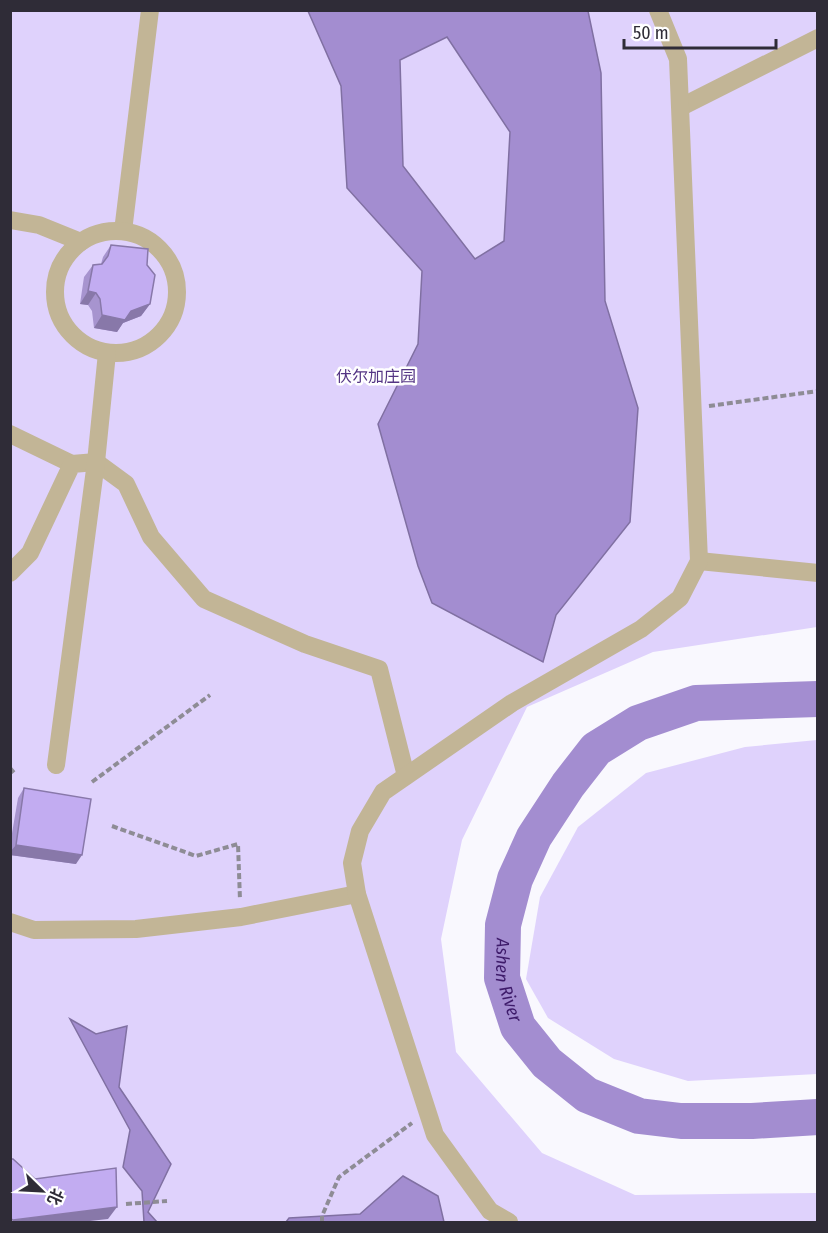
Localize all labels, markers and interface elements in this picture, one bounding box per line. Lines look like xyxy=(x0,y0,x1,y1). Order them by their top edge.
scale bar xyxy=(624,12,776,50)
text: 50 m xyxy=(633,22,669,44)
park label: 伏尔加庄园 xyxy=(336,367,416,386)
water label: Ashen River xyxy=(491,937,527,1025)
north arrow xyxy=(12,1161,72,1221)
text: 北 xyxy=(43,1186,67,1208)

